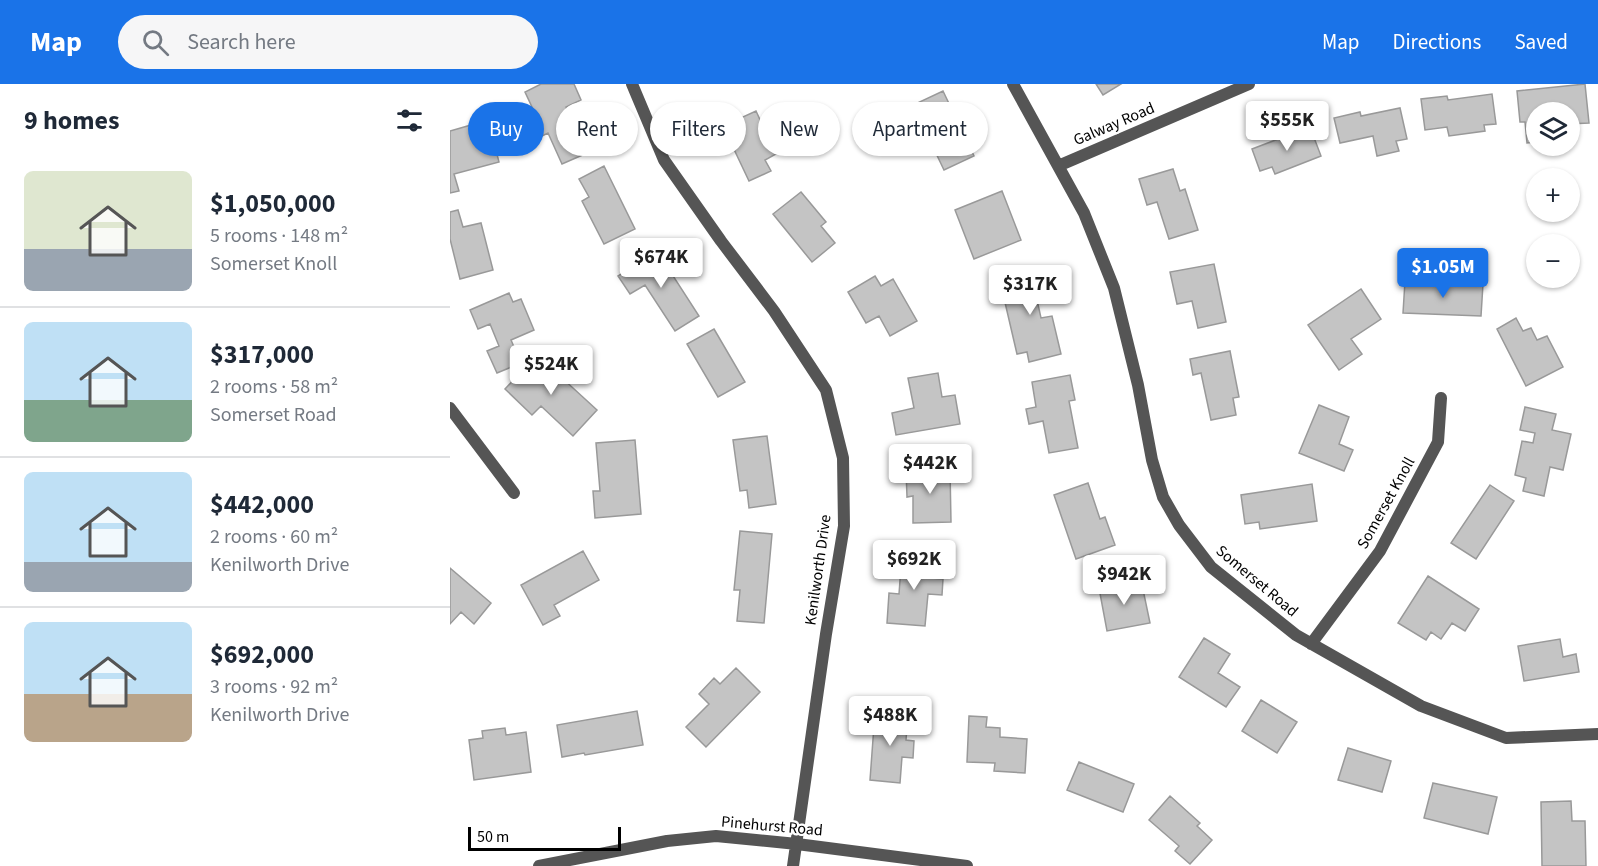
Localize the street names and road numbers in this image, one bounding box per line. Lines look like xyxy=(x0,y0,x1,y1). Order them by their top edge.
street label: Galway Road xyxy=(1070,97,1158,151)
street label: Somerset Knoll xyxy=(1352,453,1420,553)
street label: Kenilworth Drive xyxy=(799,513,837,627)
street label: Somerset Road xyxy=(1211,540,1303,622)
street label: Pinehurst Road xyxy=(720,811,824,841)

